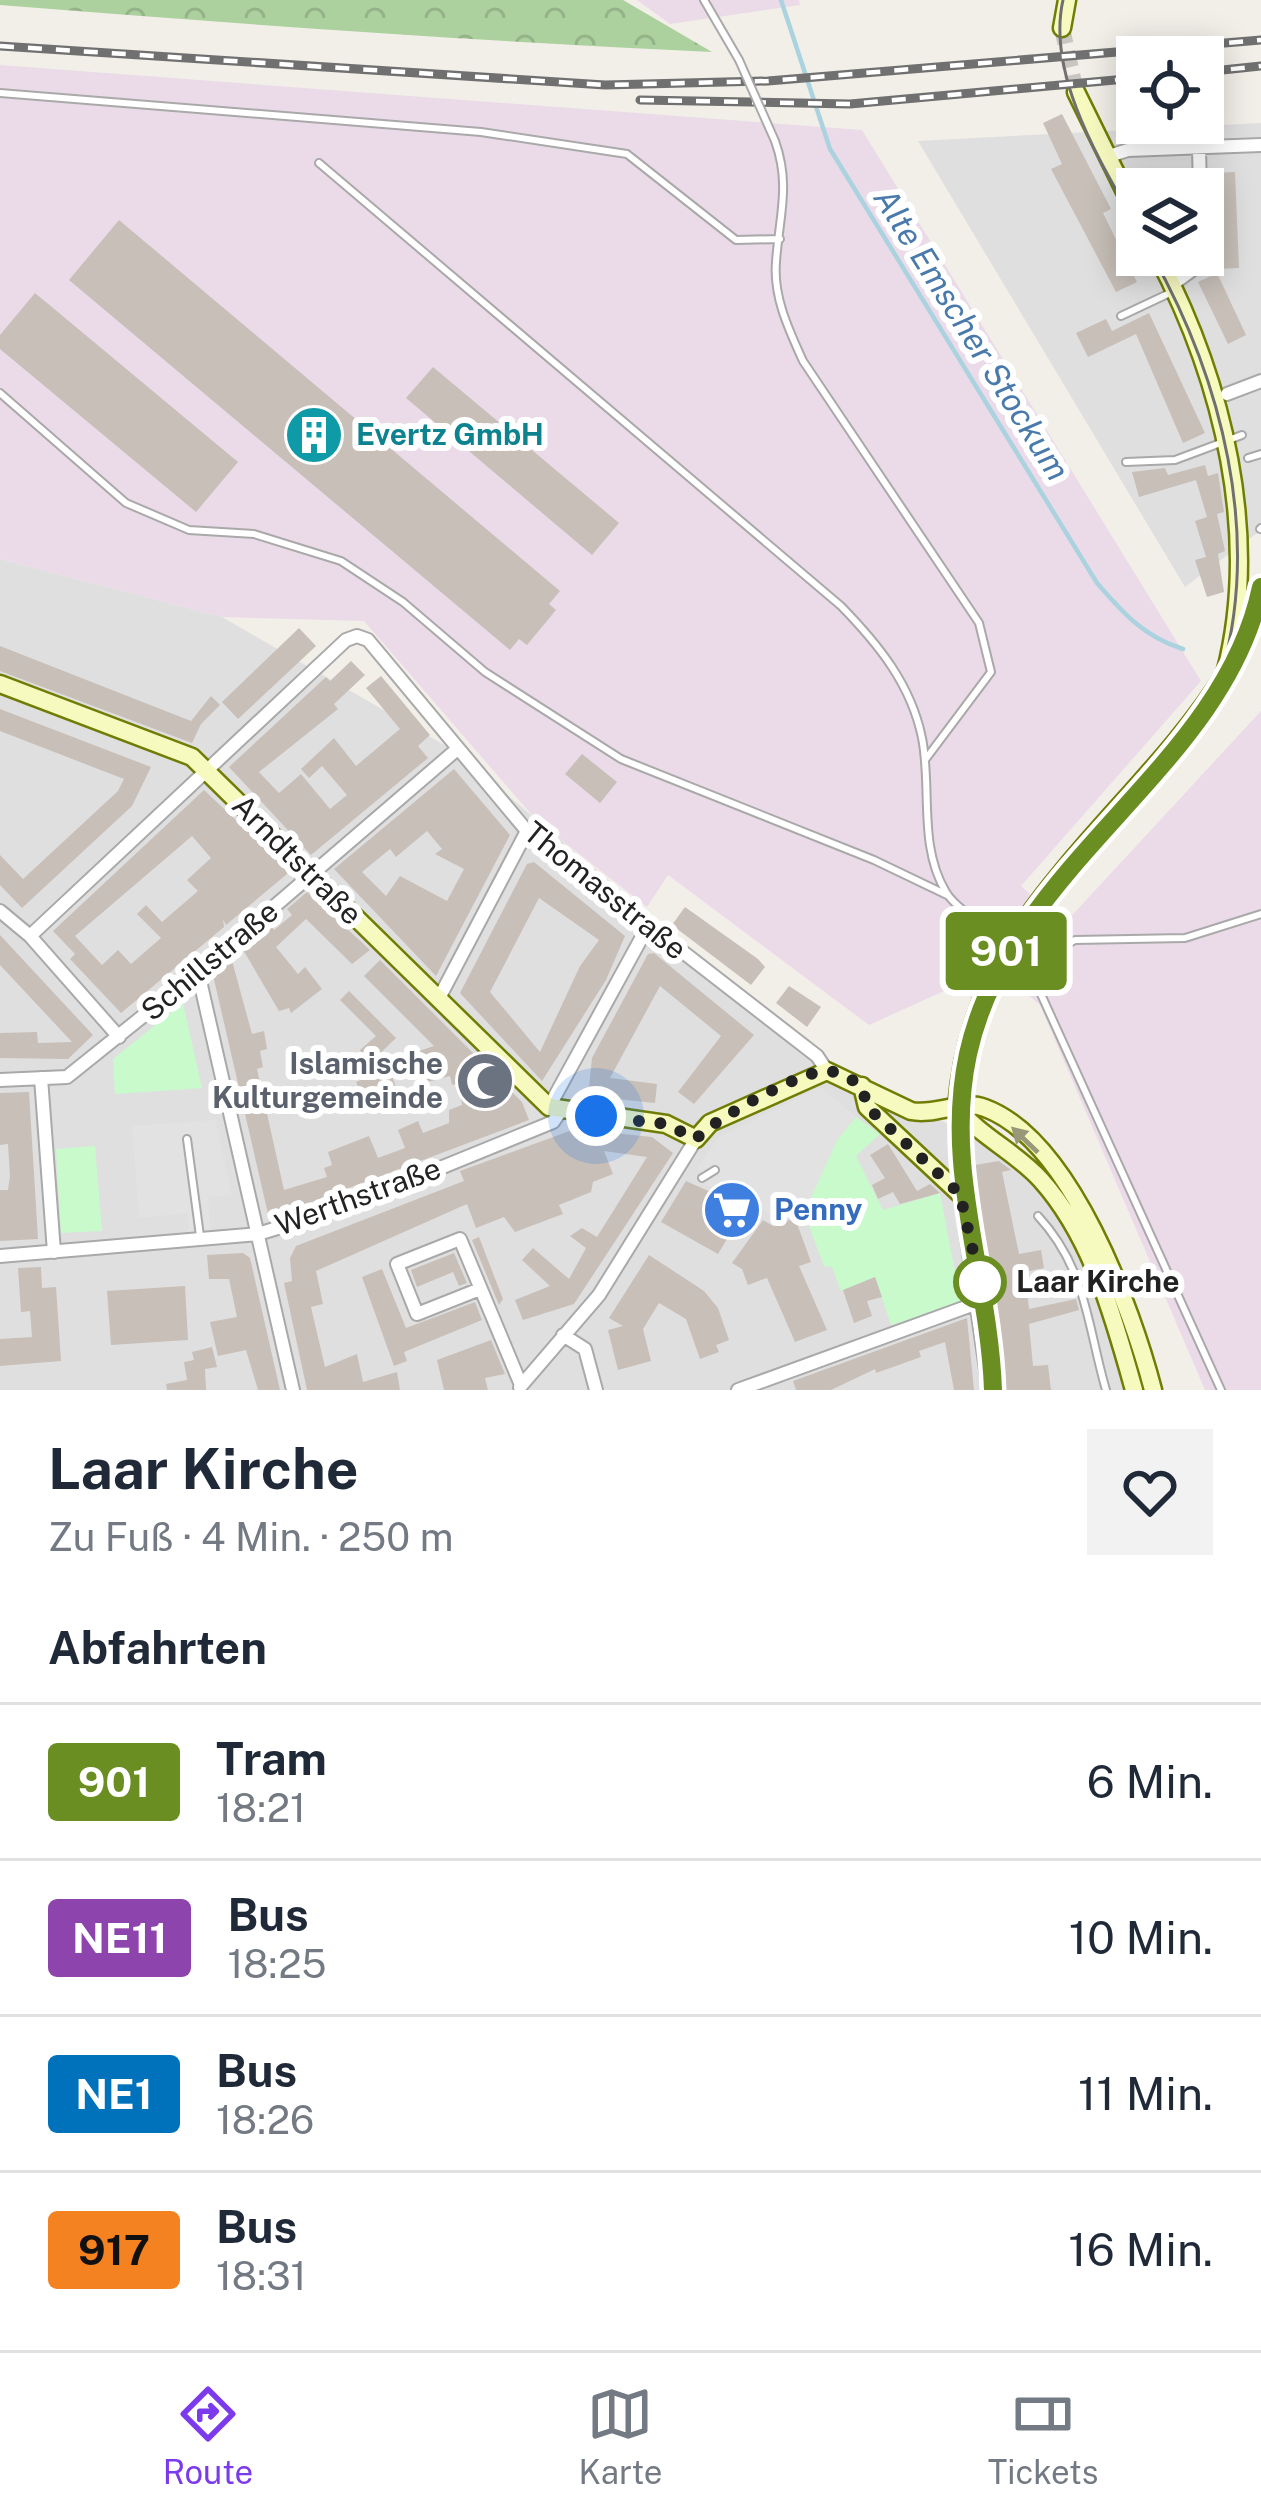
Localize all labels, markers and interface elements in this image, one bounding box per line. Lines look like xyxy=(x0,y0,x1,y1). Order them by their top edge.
map controls xyxy=(1116,36,1224,276)
button: locate xyxy=(1116,36,1224,144)
button: layers xyxy=(1116,168,1224,276)
water label: Alte Emscher Stockum xyxy=(867,181,1077,487)
building icon: Evertz GmbH xyxy=(283,404,345,466)
place label: Evertz GmbH xyxy=(356,416,544,452)
street label: Arndtstraße xyxy=(225,787,370,932)
street label: Thomasstraße xyxy=(517,814,694,967)
street label: Schillstraße xyxy=(134,893,285,1028)
line badge: 901 xyxy=(937,912,1075,990)
text: 901 xyxy=(970,926,1042,975)
place label: Islamische Kulturgemeinde xyxy=(212,1045,443,1115)
mosque icon: Islamische Kulturgemeinde xyxy=(454,1050,516,1112)
your location xyxy=(566,1086,626,1146)
one-way arrow xyxy=(1011,1126,1040,1154)
street label: Werthstraße xyxy=(270,1150,445,1243)
supermarket icon: Penny xyxy=(701,1179,763,1241)
place label: Penny xyxy=(774,1191,862,1227)
marker: Laar Kirche xyxy=(955,1257,1005,1307)
place label: Laar Kirche xyxy=(1016,1263,1179,1299)
button: heart xyxy=(1087,1429,1213,1555)
text: Laar Kirche xyxy=(48,1435,359,1502)
text: Zu Fuß · 4 Min. · 250 m xyxy=(48,1514,453,1560)
text: Abfahrten xyxy=(48,1621,267,1674)
text: Tram xyxy=(216,1732,327,1785)
text: 6 Min. xyxy=(1087,1755,1213,1808)
text: 901 xyxy=(78,1757,150,1806)
text: 18:21 xyxy=(216,1785,306,1831)
text: Bus xyxy=(227,1888,309,1941)
text: 10 Min. xyxy=(1069,1911,1213,1964)
text: NE11 xyxy=(72,1913,167,1962)
text: 18:25 xyxy=(227,1941,326,1987)
text: Bus xyxy=(216,2044,297,2097)
text: 11 Min. xyxy=(1078,2067,1213,2120)
text: NE1 xyxy=(75,2069,153,2118)
text: 18:26 xyxy=(216,2097,314,2143)
text: Bus xyxy=(216,2200,297,2253)
text: 16 Min. xyxy=(1068,2223,1213,2276)
text: 917 xyxy=(78,2225,150,2274)
text: 18:31 xyxy=(216,2253,306,2299)
tab: Route xyxy=(163,2381,253,2491)
tab: Karte xyxy=(579,2381,662,2491)
tab: Tickets xyxy=(988,2381,1098,2491)

